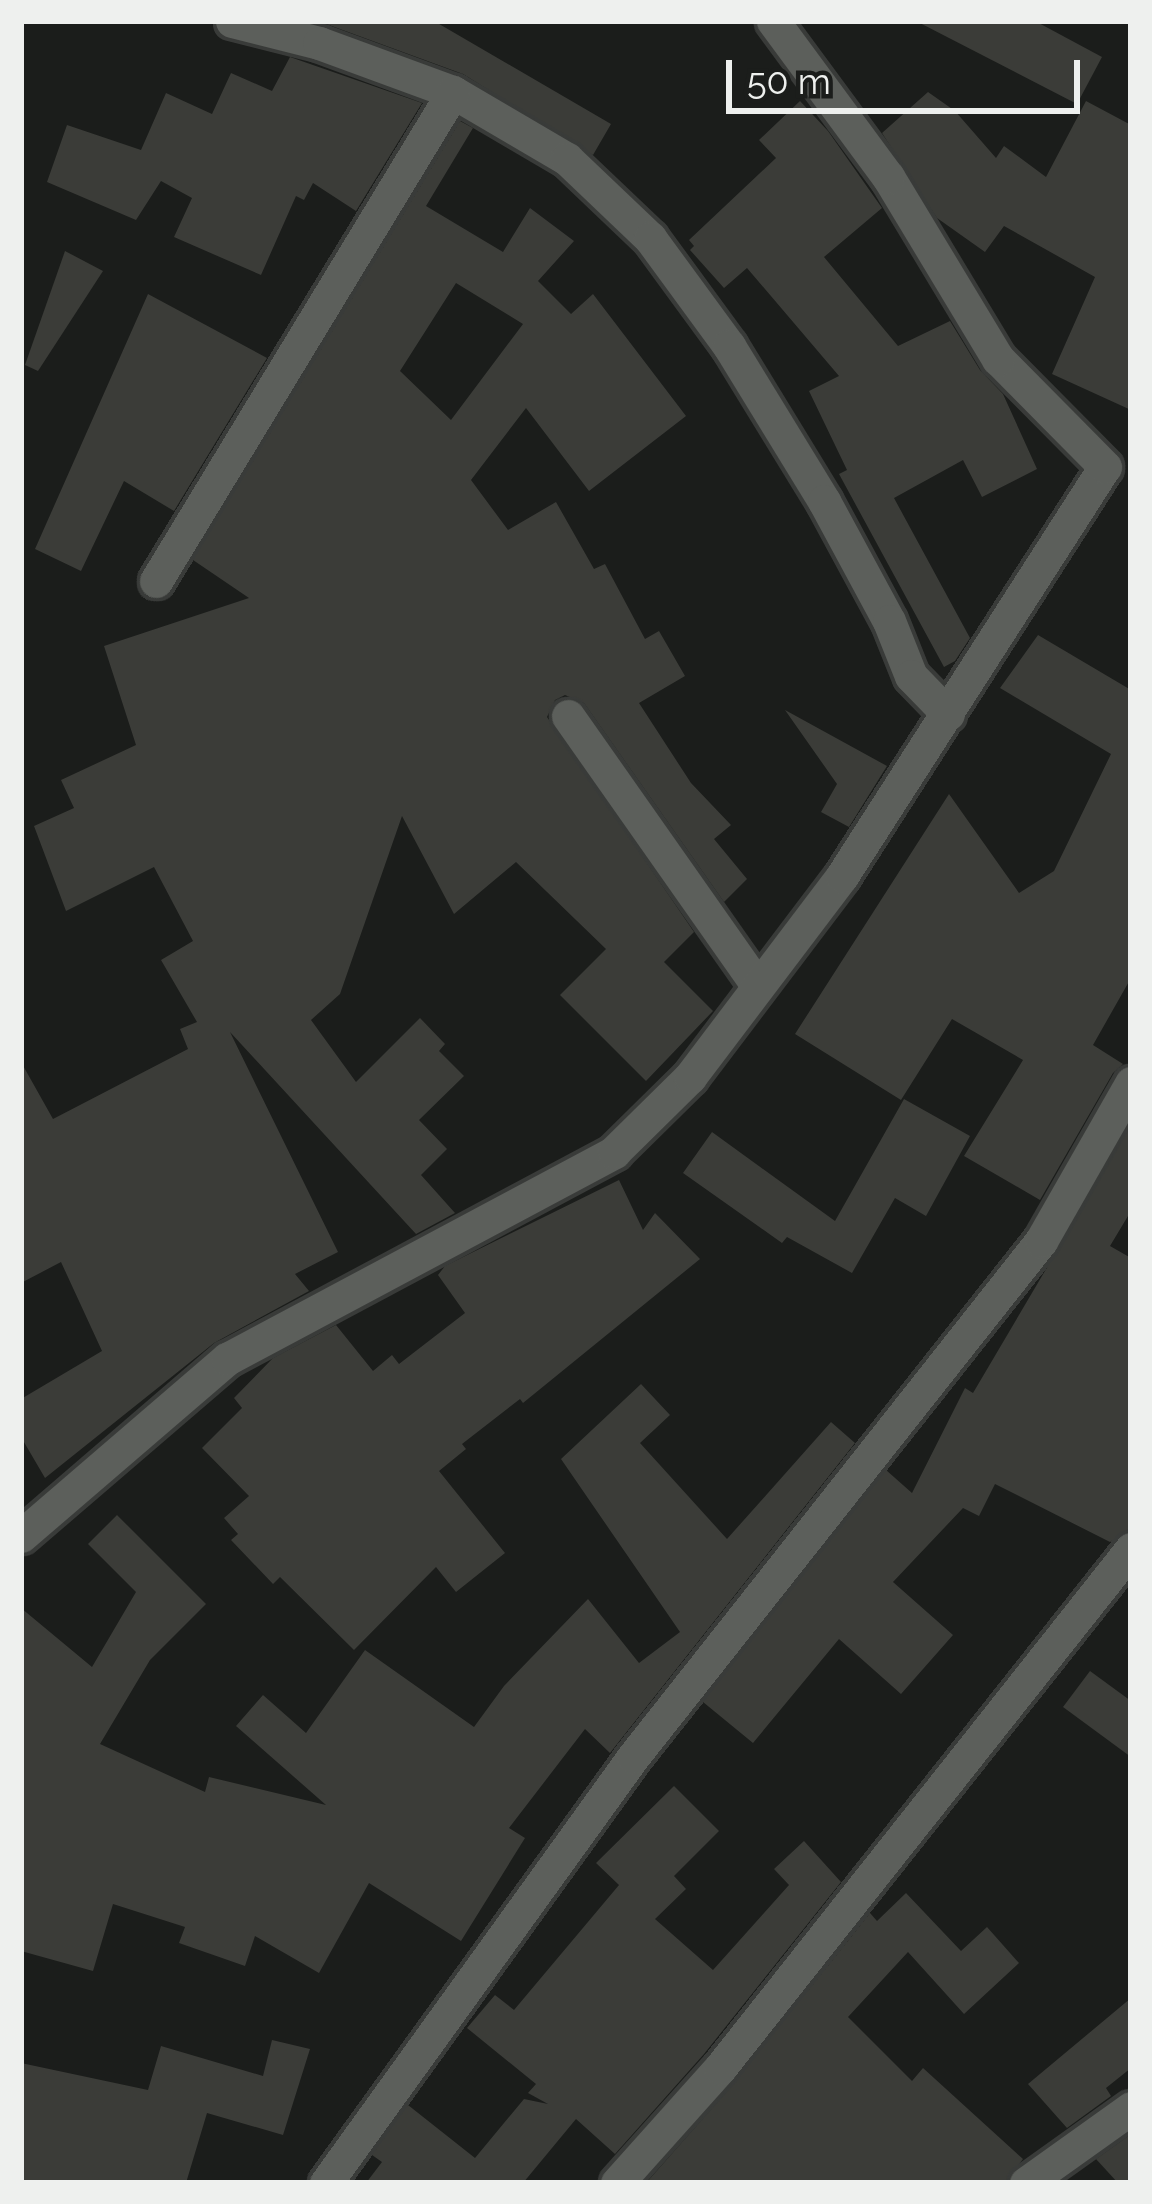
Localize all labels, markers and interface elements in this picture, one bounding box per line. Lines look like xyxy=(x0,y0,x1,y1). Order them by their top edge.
scale bar xyxy=(732,36,1086,110)
text: 50 m xyxy=(747,60,831,102)

